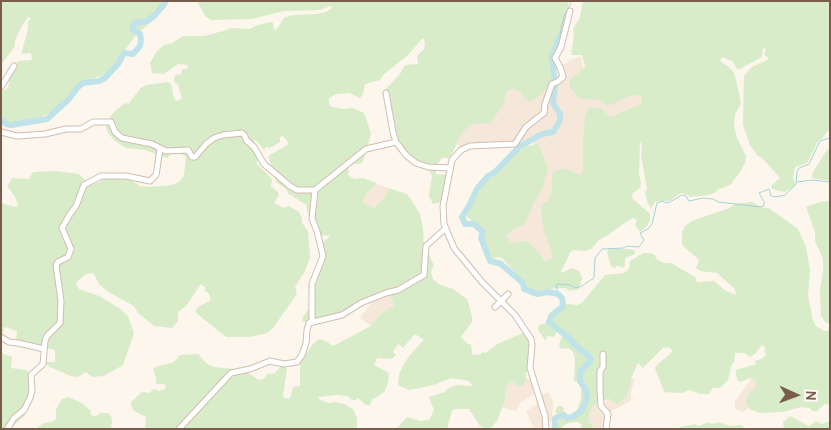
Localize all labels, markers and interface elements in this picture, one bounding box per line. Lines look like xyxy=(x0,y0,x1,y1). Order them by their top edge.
north arrow xyxy=(771,370,821,420)
text: N xyxy=(802,390,820,401)

